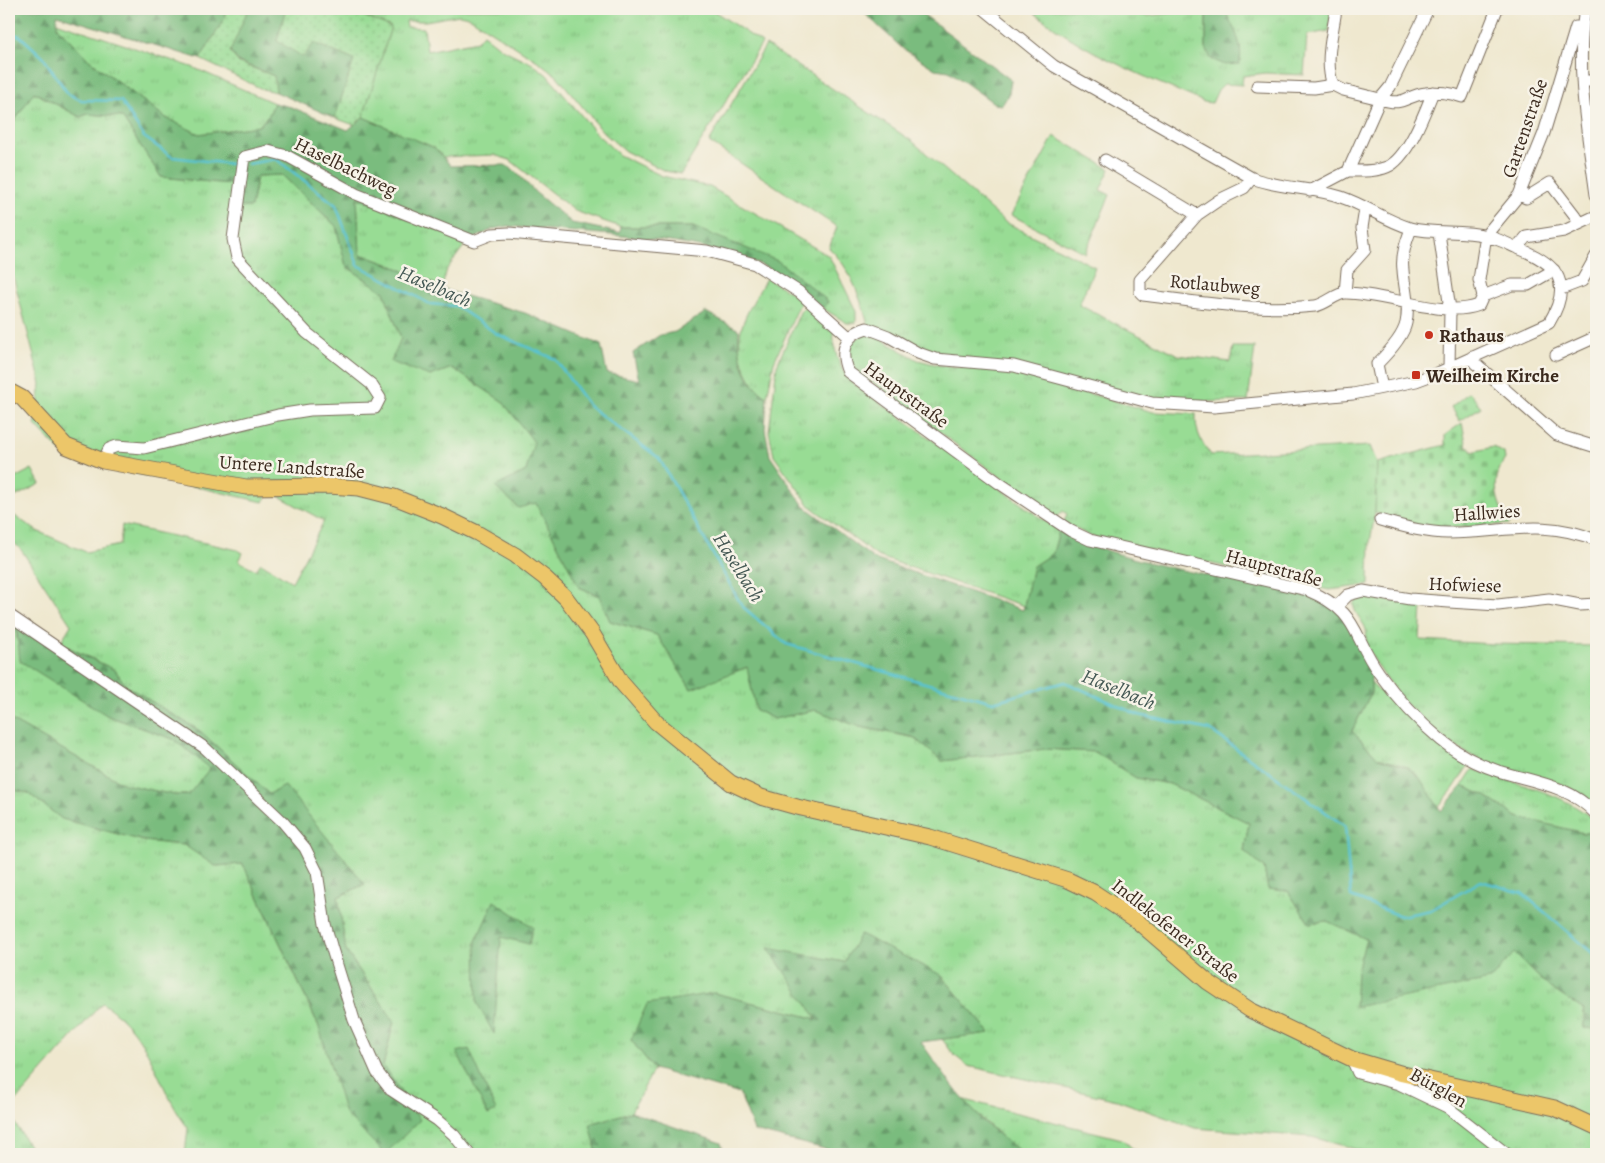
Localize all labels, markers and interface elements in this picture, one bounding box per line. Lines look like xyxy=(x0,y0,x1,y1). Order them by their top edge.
street label: Gartenstraße xyxy=(1496,75,1554,181)
street label: Haselbachweg xyxy=(290,131,402,203)
water label: Haselbach xyxy=(394,259,476,314)
street label: Rotlaubweg xyxy=(1169,268,1262,302)
place label: Rathaus xyxy=(1439,323,1504,349)
marker: Rathaus xyxy=(1423,329,1435,341)
street label: Hauptstraße xyxy=(859,355,954,434)
place label: Weilheim Kirche xyxy=(1425,363,1559,389)
marker: Weilheim Kirche xyxy=(1410,369,1422,381)
street label: Untere Landstraße xyxy=(218,449,366,485)
street label: Hallwies xyxy=(1453,498,1521,528)
water label: Haselbach xyxy=(707,527,770,607)
street label: Hauptstraße xyxy=(1223,543,1325,593)
street label: Hofwiese xyxy=(1428,571,1502,599)
water label: Haselbach xyxy=(1078,662,1160,716)
street label: Indlekofener Straße xyxy=(1106,873,1245,989)
street label: Bürglen xyxy=(1405,1061,1472,1114)

